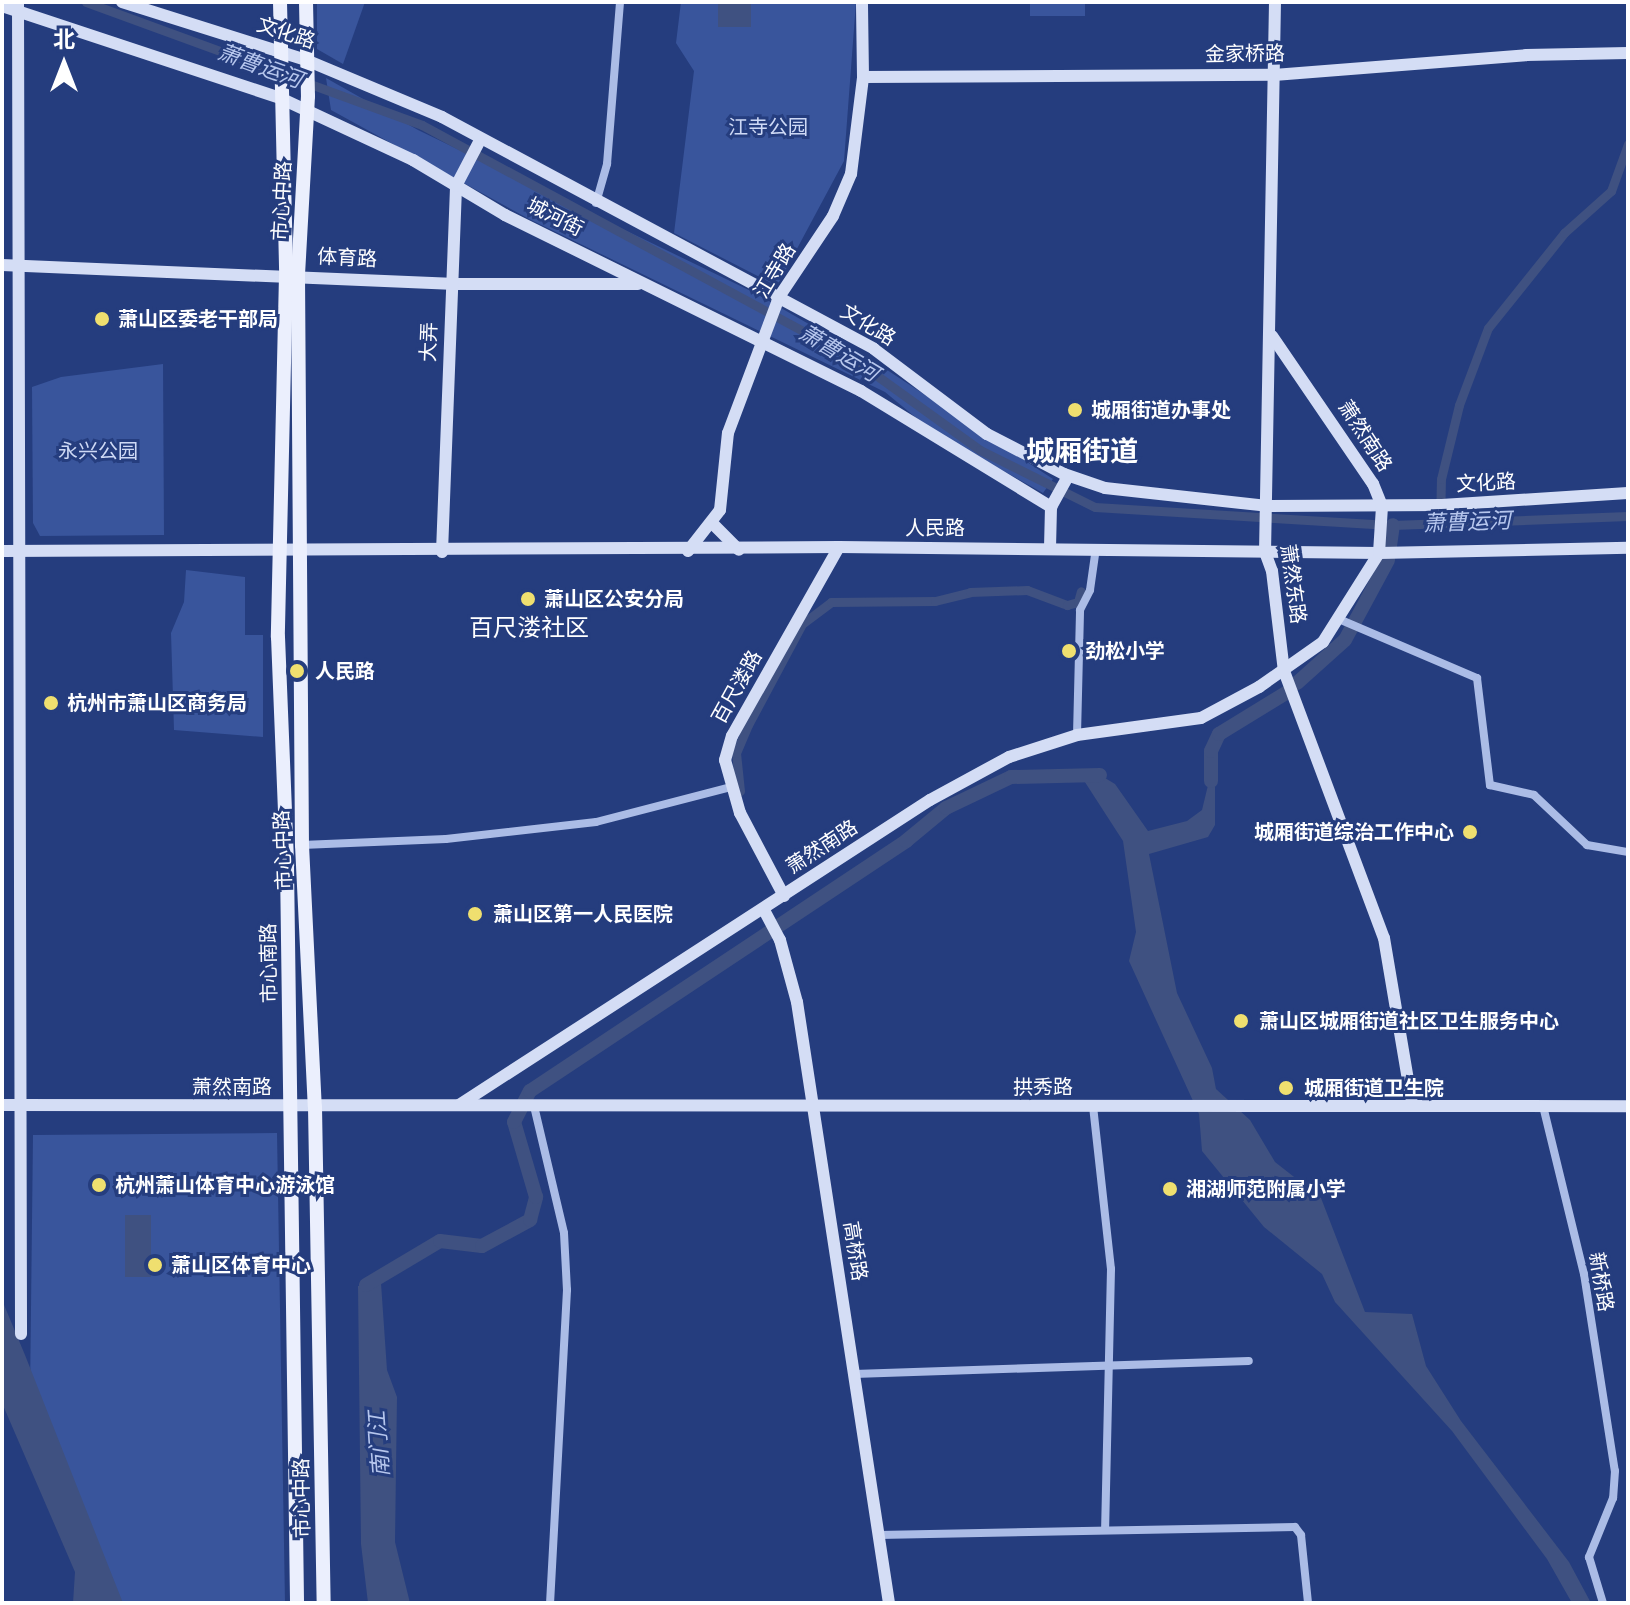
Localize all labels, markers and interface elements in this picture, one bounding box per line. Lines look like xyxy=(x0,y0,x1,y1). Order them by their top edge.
street label: 文化路 xyxy=(254,12,318,54)
north arrow xyxy=(24,24,104,104)
text: 北 xyxy=(53,26,75,53)
water label: 萧曹运河 xyxy=(214,39,306,93)
street label: 金家桥路 xyxy=(1205,41,1285,67)
park label: 江寺公园 xyxy=(728,115,808,139)
street label: 市心中路 xyxy=(268,160,296,242)
street label: 城河街 xyxy=(523,193,587,241)
street label: 江寺路 xyxy=(749,239,801,303)
street label: 体育路 xyxy=(316,244,378,272)
street label: 文化路 xyxy=(836,299,900,351)
place label: 萧山区委老干部局 xyxy=(118,307,278,331)
marker: 萧山区委老干部局 xyxy=(93,310,111,328)
water label: 萧曹运河 xyxy=(794,319,884,387)
street label: 大弄 xyxy=(416,322,442,362)
street label: 萧然南路 xyxy=(1333,396,1397,476)
place label: 城厢街道办事处 xyxy=(1091,398,1231,422)
marker: 城厢街道办事处 xyxy=(1066,401,1084,419)
district label: 城厢街道 xyxy=(1026,435,1138,469)
park label: 永兴公园 xyxy=(58,439,138,463)
street label: 文化路 xyxy=(1455,469,1517,497)
water label: 萧曹运河 xyxy=(1423,507,1511,537)
street label: 人民路 xyxy=(905,516,965,540)
street label: 萧然东路 xyxy=(1276,543,1310,625)
place label: 萧山区公安分局 xyxy=(544,587,684,611)
marker: 萧山区公安分局 xyxy=(519,590,537,608)
district label: 百尺溇社区 xyxy=(469,615,589,643)
place label: 劲松小学 xyxy=(1085,639,1165,663)
marker: 劲松小学 xyxy=(1060,642,1078,660)
street label: 百尺溇路 xyxy=(707,646,767,728)
place label: 人民路 xyxy=(315,659,375,683)
marker: 人民路 xyxy=(286,660,308,682)
place label: 杭州市萧山区商务局 xyxy=(67,691,247,715)
marker: 杭州市萧山区商务局 xyxy=(42,694,60,712)
street label: 市心中路 xyxy=(270,810,296,890)
street label: 萧然南路 xyxy=(782,815,862,879)
place label: 城厢街道综治工作中心 xyxy=(1254,820,1454,844)
marker: 城厢街道综治工作中心 xyxy=(1461,823,1479,841)
place label: 萧山区第一人民医院 xyxy=(493,902,673,926)
marker: 萧山区第一人民医院 xyxy=(464,903,486,925)
street label: 市心南路 xyxy=(256,923,282,1003)
place label: 萧山区城厢街道社区卫生服务中心 xyxy=(1259,1009,1559,1033)
marker: 萧山区城厢街道社区卫生服务中心 xyxy=(1230,1010,1252,1032)
street label: 萧然南路 xyxy=(192,1075,272,1099)
street label: 拱秀路 xyxy=(1013,1075,1073,1099)
place label: 城厢街道卫生院 xyxy=(1304,1076,1444,1100)
marker: 城厢街道卫生院 xyxy=(1275,1077,1297,1099)
place label: 杭州萧山体育中心游泳馆 xyxy=(115,1173,335,1197)
marker: 杭州萧山体育中心游泳馆 xyxy=(90,1176,108,1194)
place label: 湘湖师范附属小学 xyxy=(1186,1177,1346,1201)
marker: 湘湖师范附属小学 xyxy=(1161,1180,1179,1198)
street label: 高桥路 xyxy=(838,1219,872,1283)
street label: 新桥路 xyxy=(1584,1250,1618,1314)
place label: 萧山区体育中心 xyxy=(171,1253,311,1277)
marker: 萧山区体育中心 xyxy=(146,1256,164,1274)
water label: 南门江 xyxy=(364,1410,394,1478)
street label: 市心中路 xyxy=(289,1458,315,1538)

